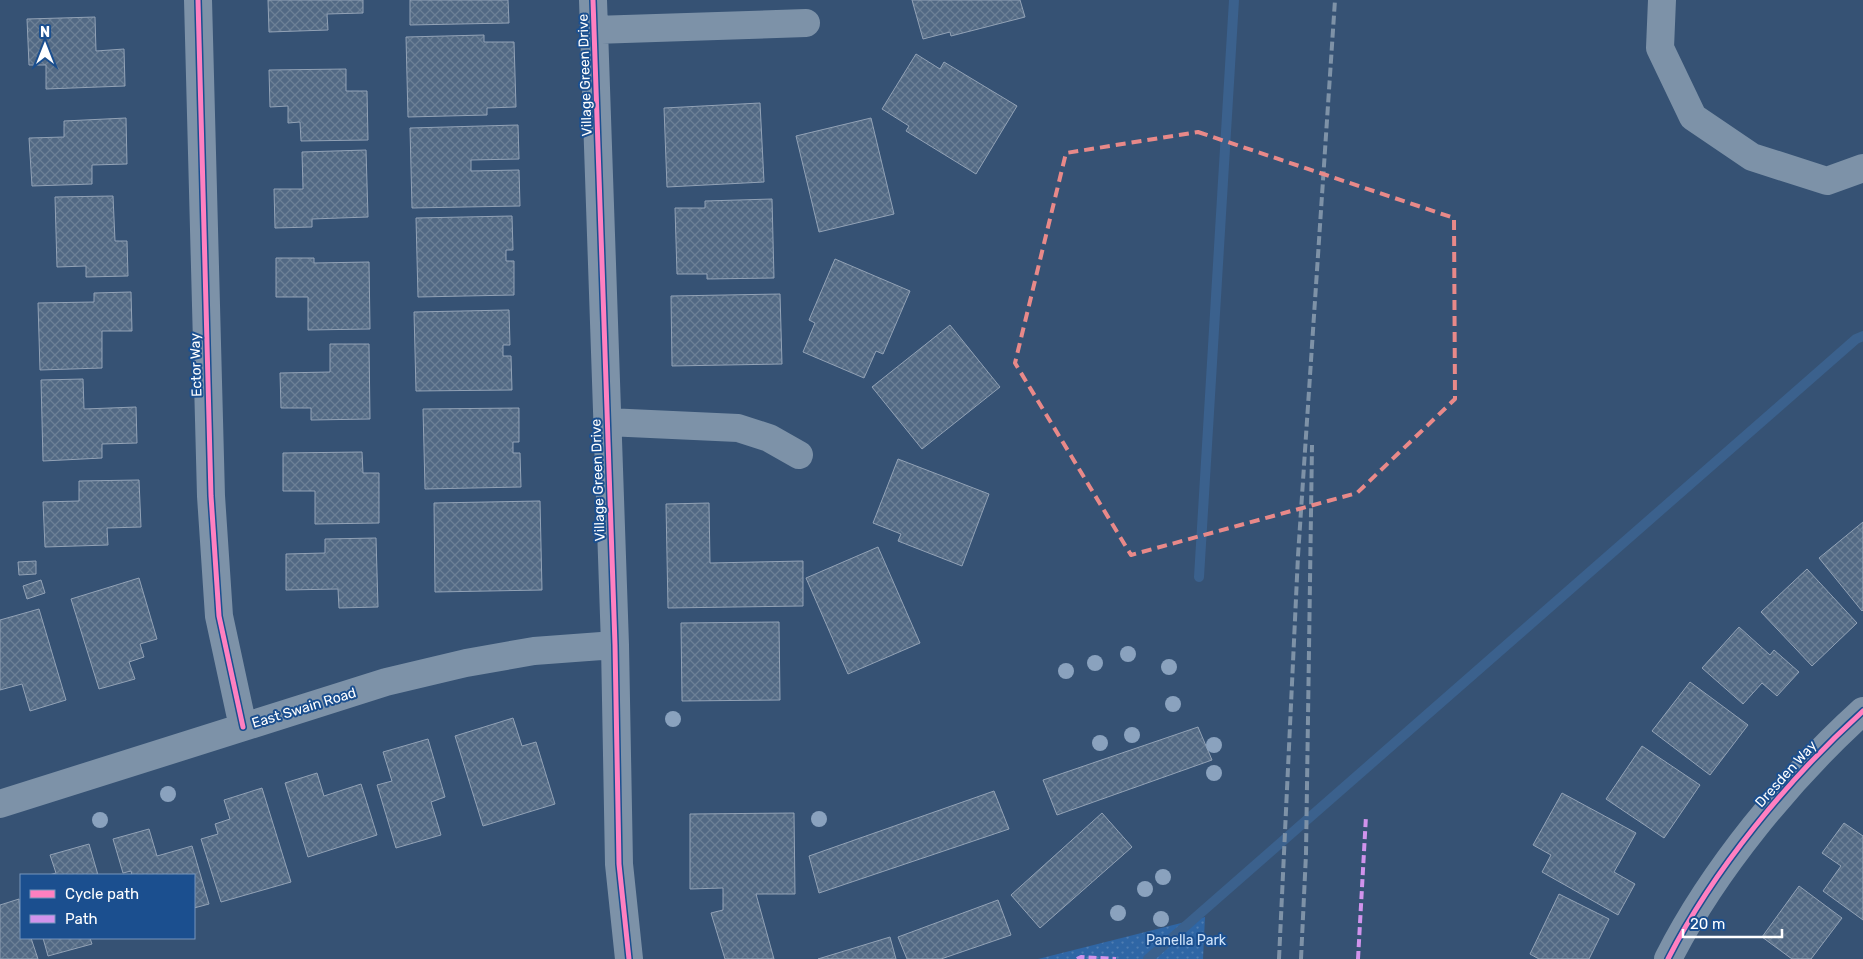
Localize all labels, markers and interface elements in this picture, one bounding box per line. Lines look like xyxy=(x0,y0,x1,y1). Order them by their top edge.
street label: Village Green Drive xyxy=(574,13,596,137)
north arrow xyxy=(20,20,70,70)
text: N xyxy=(40,24,50,41)
street label: Ector Way xyxy=(186,332,206,397)
street label: Village Green Drive xyxy=(587,418,609,542)
street label: East Swain Road xyxy=(250,684,358,732)
street label: Dresden Way xyxy=(1752,737,1821,811)
legend xyxy=(20,874,195,939)
text: Cycle path xyxy=(65,885,139,903)
scale bar xyxy=(1683,906,1782,938)
text: Path xyxy=(65,910,98,928)
text: 20 m xyxy=(1690,915,1725,933)
park label: Panella Park xyxy=(1146,932,1227,949)

